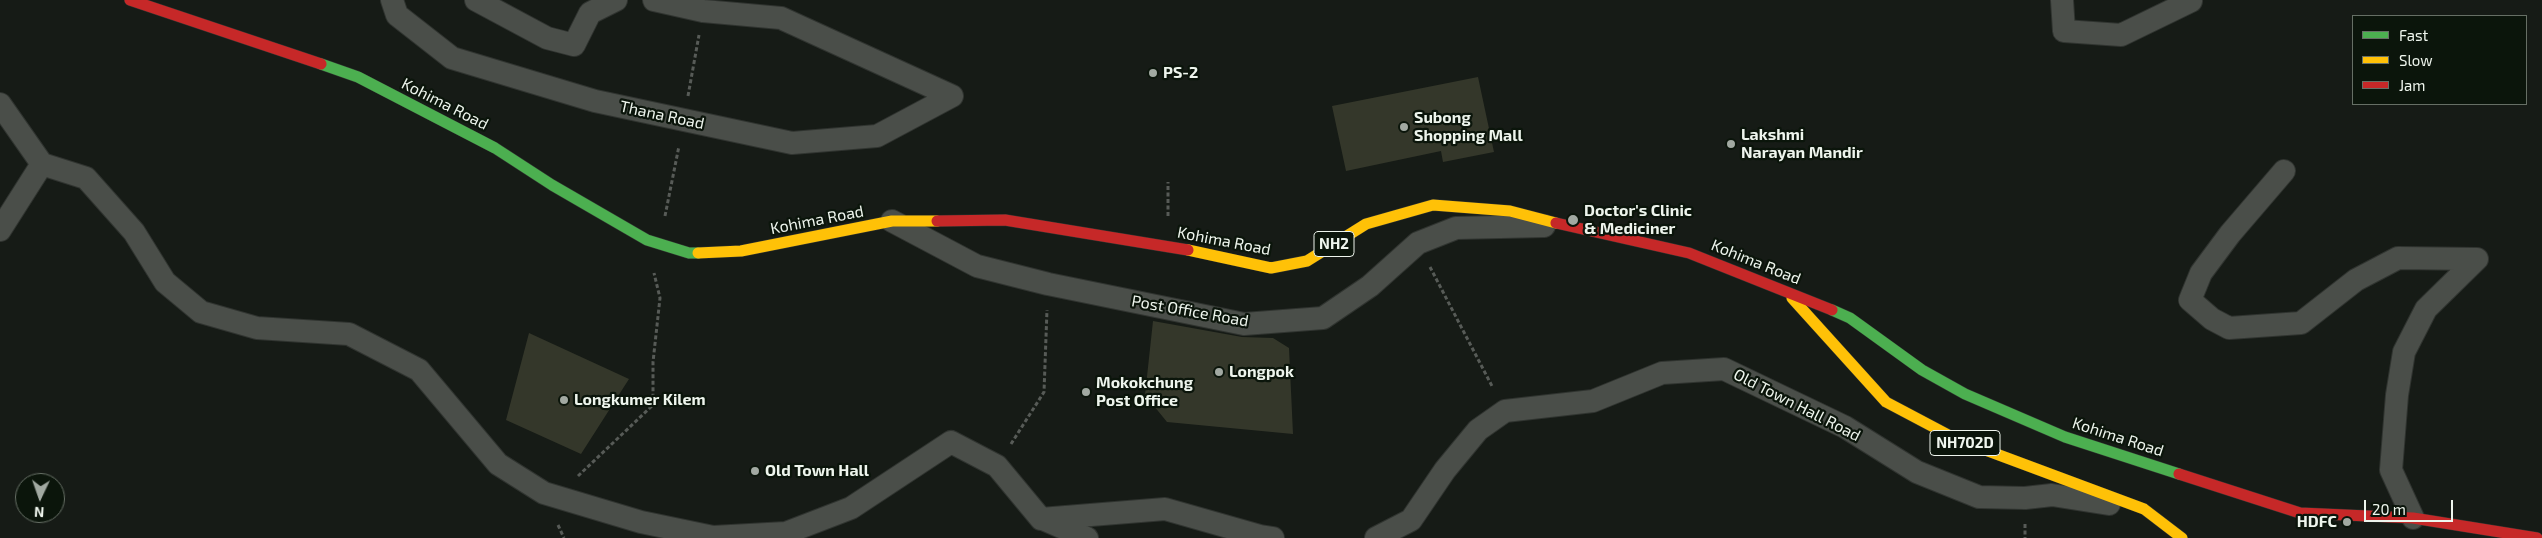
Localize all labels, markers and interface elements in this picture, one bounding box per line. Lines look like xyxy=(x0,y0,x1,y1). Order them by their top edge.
legend xyxy=(2352,15,2527,105)
text: Fast xyxy=(2399,26,2428,44)
text: Slow xyxy=(2399,51,2433,69)
place label: PS-2 xyxy=(1163,63,1198,83)
marker: PS-2 xyxy=(1147,67,1159,79)
street label: Kohima Road xyxy=(398,74,492,134)
text: Jam xyxy=(2399,76,2425,94)
street label: Thana Road xyxy=(618,97,706,133)
place label: Subong Shopping Mall xyxy=(1414,108,1523,146)
marker: Subong Shopping Mall xyxy=(1398,121,1410,133)
place label: Lakshmi Narayan Mandir xyxy=(1741,125,1863,163)
marker: Lakshmi Narayan Mandir xyxy=(1725,138,1737,150)
place label: Doctor's Clinic & Mediciner xyxy=(1584,201,1692,239)
street label: Kohima Road xyxy=(769,202,865,238)
marker: Doctor's Clinic & Mediciner xyxy=(1566,213,1580,227)
street label: Kohima Road xyxy=(1176,223,1272,259)
road number: NH2 xyxy=(1314,232,1354,256)
street label: Kohima Road xyxy=(1708,235,1804,289)
street label: Post Office Road xyxy=(1130,291,1250,331)
place label: Longpok xyxy=(1229,362,1294,382)
street label: Old Town Hall Road xyxy=(1730,365,1864,445)
marker: Longpok xyxy=(1213,366,1225,378)
place label: Mokokchung Post Office xyxy=(1096,373,1193,411)
marker: Mokokchung Post Office xyxy=(1080,386,1092,398)
place label: Longkumer Kilem xyxy=(574,390,706,410)
marker: Longkumer Kilem xyxy=(558,394,570,406)
street label: Kohima Road xyxy=(2070,413,2166,461)
road number: NH702D xyxy=(1930,430,2000,456)
place label: Old Town Hall xyxy=(765,461,869,481)
marker: Old Town Hall xyxy=(749,465,761,477)
north arrow xyxy=(15,473,65,523)
scale bar xyxy=(2367,490,2456,522)
text: 20 m xyxy=(2372,500,2406,518)
text: N xyxy=(34,504,45,521)
place label: HDFC xyxy=(2297,512,2337,532)
marker: HDFC xyxy=(2341,516,2353,528)

